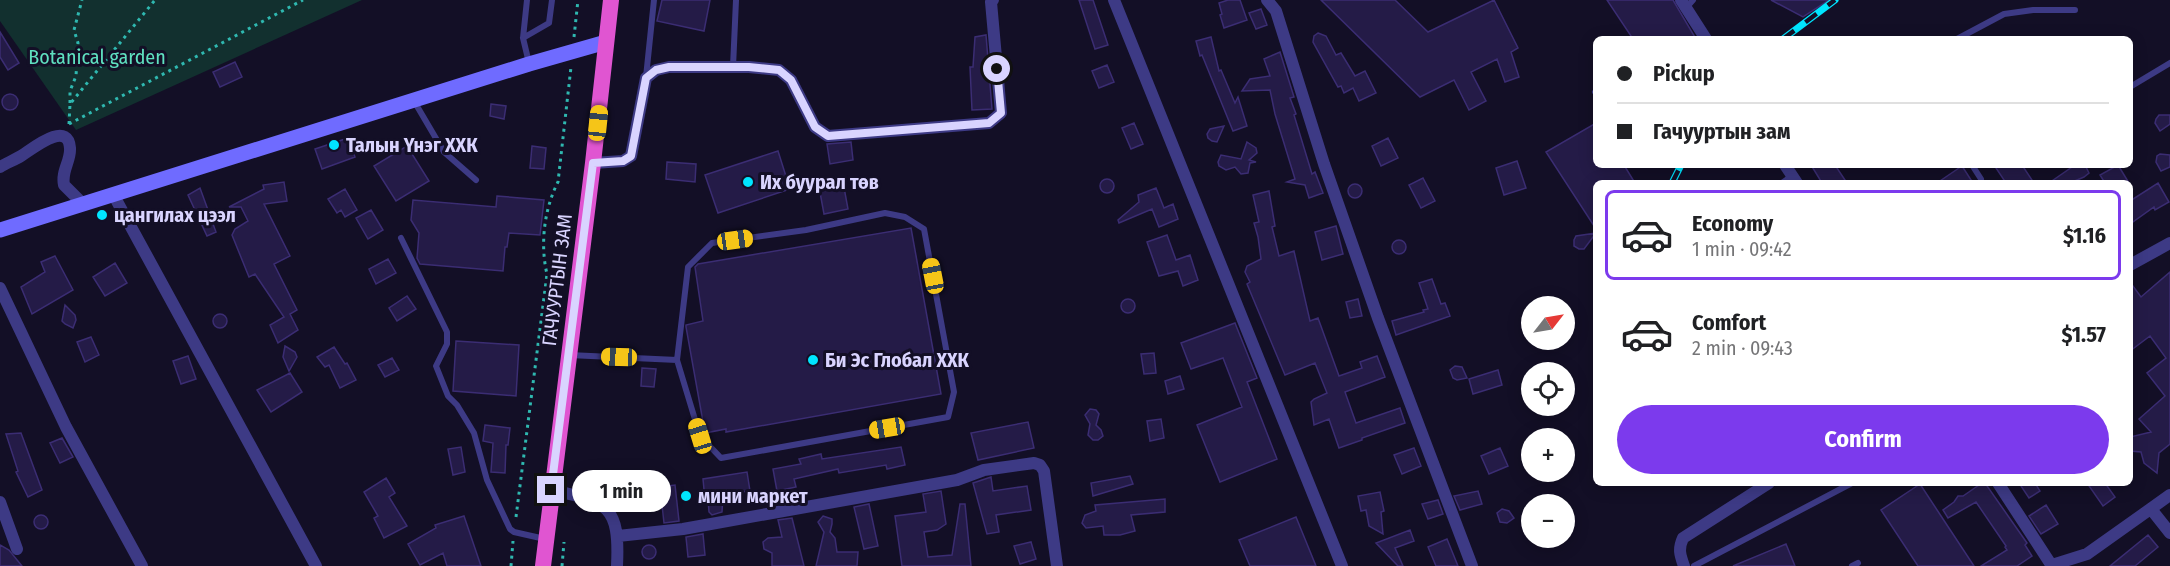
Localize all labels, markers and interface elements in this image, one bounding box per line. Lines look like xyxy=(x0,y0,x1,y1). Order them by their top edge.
park label: Botanical garden xyxy=(28,45,166,69)
route start xyxy=(983,55,1010,82)
text: Pickup xyxy=(1653,60,1715,87)
car xyxy=(587,104,609,142)
text: Гачууртын зам xyxy=(1653,118,1791,145)
place label: Талын Үнэг ХХК xyxy=(346,133,478,157)
marker: Талын Үнэг ХХК xyxy=(327,138,341,152)
place label: Их буурал төв xyxy=(760,170,879,194)
marker: Их буурал төв xyxy=(741,175,755,189)
place label: цангилах цээл xyxy=(114,203,236,227)
marker: цангилах цээл xyxy=(95,208,109,222)
icon: car xyxy=(1620,208,1674,262)
text: Economy xyxy=(1692,210,1773,237)
street label: ГАЧУУРТЫН ЗАМ xyxy=(537,213,577,347)
text: $1.16 xyxy=(2063,222,2106,249)
car xyxy=(716,229,754,251)
text: 1 min · 09:42 xyxy=(1692,237,1791,261)
car xyxy=(921,257,945,295)
north arrow xyxy=(1521,296,1575,350)
map controls xyxy=(1521,296,1575,548)
icon: car xyxy=(1620,307,1674,361)
text: Comfort xyxy=(1692,309,1766,336)
text: $1.57 xyxy=(2062,321,2106,348)
text: 2 min · 09:43 xyxy=(1692,336,1793,360)
car xyxy=(601,347,637,367)
place label: Би Эс Глобал ХХК xyxy=(825,348,970,372)
marker: Би Эс Глобал ХХК xyxy=(806,353,820,367)
button: locate xyxy=(1521,362,1575,416)
button: Confirm xyxy=(1617,405,2109,474)
car xyxy=(686,416,714,456)
car xyxy=(868,416,906,440)
button: + xyxy=(1521,428,1575,482)
callout: 1 min xyxy=(572,469,671,511)
route end xyxy=(537,476,564,503)
text: 1 min xyxy=(600,479,643,503)
place label: мини маркет xyxy=(698,484,808,508)
marker: мини маркет xyxy=(679,489,693,503)
button: − xyxy=(1521,494,1575,548)

